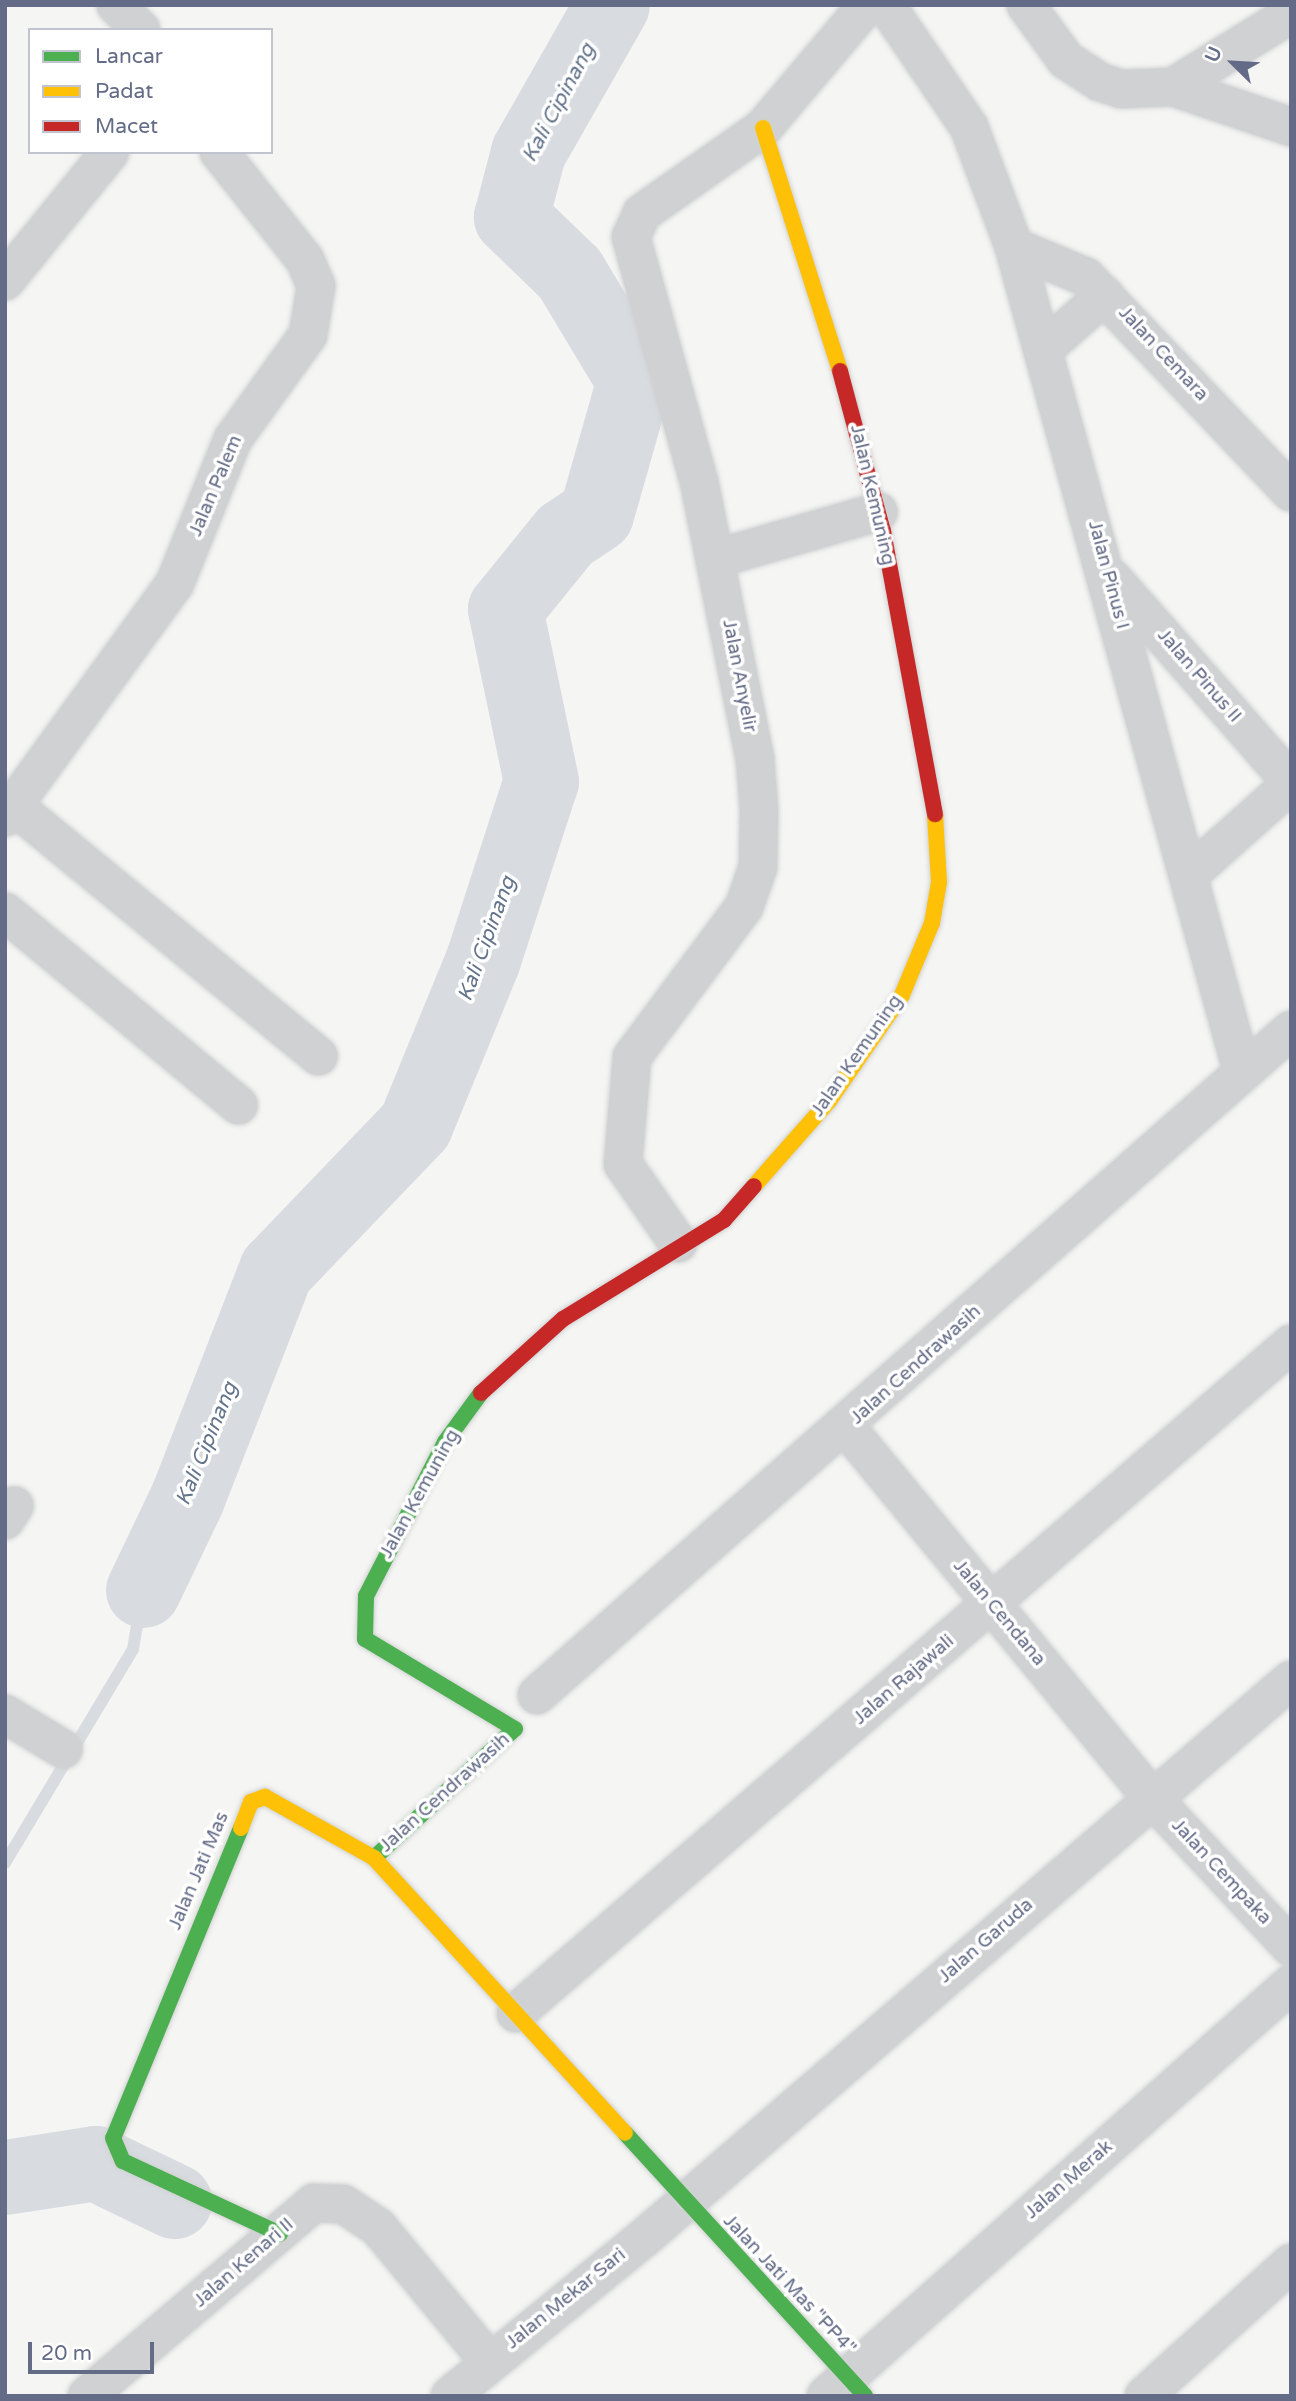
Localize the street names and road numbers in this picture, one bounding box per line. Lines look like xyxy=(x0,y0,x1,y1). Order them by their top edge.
street label: Jalan Cemara xyxy=(1113,302,1213,406)
street label: Jalan Kemuning xyxy=(845,422,899,568)
street label: Jalan Palem xyxy=(185,432,247,540)
street label: Jalan Pinus I xyxy=(1083,518,1133,632)
street label: Jalan Anyelir xyxy=(717,618,761,734)
street label: Jalan Pinus II xyxy=(1152,624,1246,728)
street label: Jalan Kemuning xyxy=(806,991,908,1121)
street label: Jalan Cendrawasih xyxy=(846,1300,986,1430)
street label: Jalan Kemuning xyxy=(375,1426,465,1562)
street label: Jalan Cendana xyxy=(948,1555,1050,1671)
street label: Jalan Rajawali xyxy=(849,1630,959,1730)
street label: Jalan Cendrawasih xyxy=(375,1728,515,1858)
street label: Jalan Jati Mas xyxy=(164,1809,234,1933)
street label: Jalan Cempaka xyxy=(1166,1814,1276,1930)
street label: Jalan Garuda xyxy=(934,1894,1038,1988)
street label: Jalan Merak xyxy=(1021,2136,1117,2224)
street label: Jalan Jati Mas "PP4" xyxy=(718,2210,860,2360)
street label: Jalan Kenari II xyxy=(189,2213,299,2313)
street label: Jalan Mekar Sari xyxy=(501,2244,631,2354)

